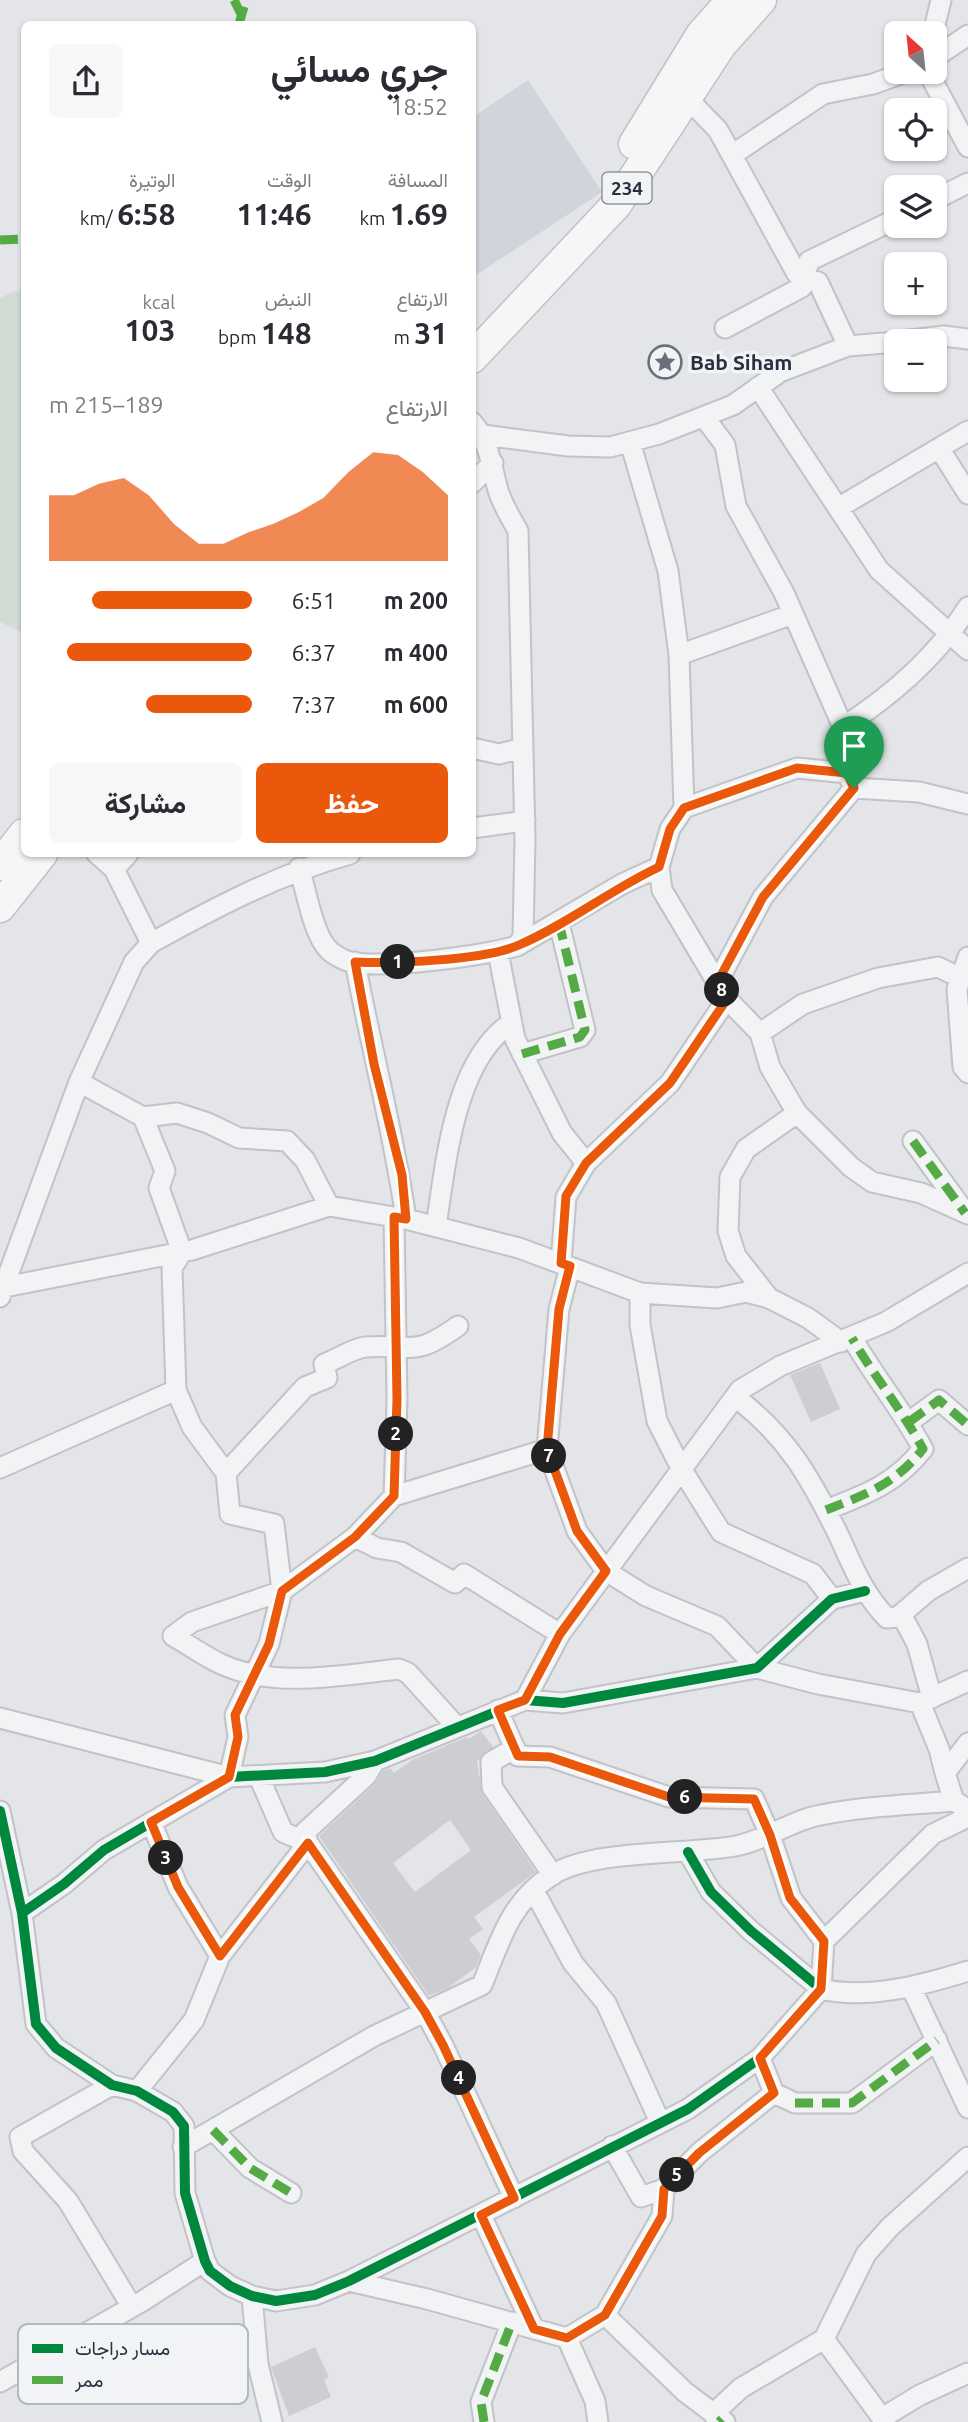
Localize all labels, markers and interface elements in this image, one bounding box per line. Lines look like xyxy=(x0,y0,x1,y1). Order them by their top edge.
north arrow xyxy=(884,21,947,84)
map controls xyxy=(884,21,947,392)
button: share xyxy=(49,44,123,118)
text: جري مسائي xyxy=(270,47,448,89)
text: 18:52 xyxy=(390,94,448,119)
button: locate xyxy=(884,98,947,161)
text: الوتيرة xyxy=(129,169,175,191)
text: الوقت xyxy=(267,169,312,191)
text: المسافة xyxy=(388,169,448,191)
road number: 234 xyxy=(602,172,652,204)
button: layers xyxy=(884,175,947,238)
text: 6:58 xyxy=(117,197,175,231)
text: 11:46 xyxy=(237,197,312,231)
text: 1.69 xyxy=(390,197,448,231)
text: /km xyxy=(80,207,117,229)
text: km xyxy=(360,207,390,229)
button: + xyxy=(884,252,947,315)
text: النبض xyxy=(265,288,312,310)
text: الارتفاع xyxy=(396,288,448,310)
text: kcal xyxy=(143,291,175,313)
text: 103 xyxy=(125,313,175,347)
text: 148 xyxy=(261,316,312,350)
text: 31 xyxy=(414,316,448,350)
text: bpm xyxy=(218,326,261,348)
text: m xyxy=(393,326,414,348)
button: − xyxy=(884,329,947,392)
place icon: Bab Siham xyxy=(646,343,684,381)
place label: Bab Siham xyxy=(690,350,792,374)
text: 189–215 m xyxy=(49,392,163,417)
text: الارتفاع xyxy=(386,395,448,420)
text: 6:51 xyxy=(291,588,336,613)
text: 200 m xyxy=(384,588,448,613)
text: 6:37 xyxy=(291,640,336,665)
text: 400 m xyxy=(384,640,448,665)
text: 7:37 xyxy=(291,692,336,717)
text: 600 m xyxy=(384,692,448,717)
pin xyxy=(824,716,884,788)
icon: arrive xyxy=(835,727,873,765)
button: مشاركة xyxy=(49,763,242,843)
button: حفظ xyxy=(256,763,448,843)
pin: 1 xyxy=(380,944,416,979)
text: 1 xyxy=(392,950,403,972)
pin: 8 xyxy=(704,972,740,1007)
text: 8 xyxy=(716,978,727,1000)
pin: 2 xyxy=(378,1416,414,1452)
text: 2 xyxy=(390,1422,401,1444)
pin: 7 xyxy=(532,1438,566,1474)
text: 7 xyxy=(543,1444,554,1466)
pin: 6 xyxy=(668,1780,702,1814)
text: 6 xyxy=(679,1785,690,1807)
pin: 3 xyxy=(148,1840,184,1876)
text: 3 xyxy=(160,1846,171,1868)
pin: 4 xyxy=(442,2060,476,2096)
text: 4 xyxy=(453,2066,464,2088)
pin: 5 xyxy=(660,2158,694,2192)
text: 5 xyxy=(671,2163,682,2185)
legend xyxy=(18,2324,248,2404)
text: مسار دراجات xyxy=(75,2337,170,2360)
text: ممر xyxy=(74,2369,103,2392)

